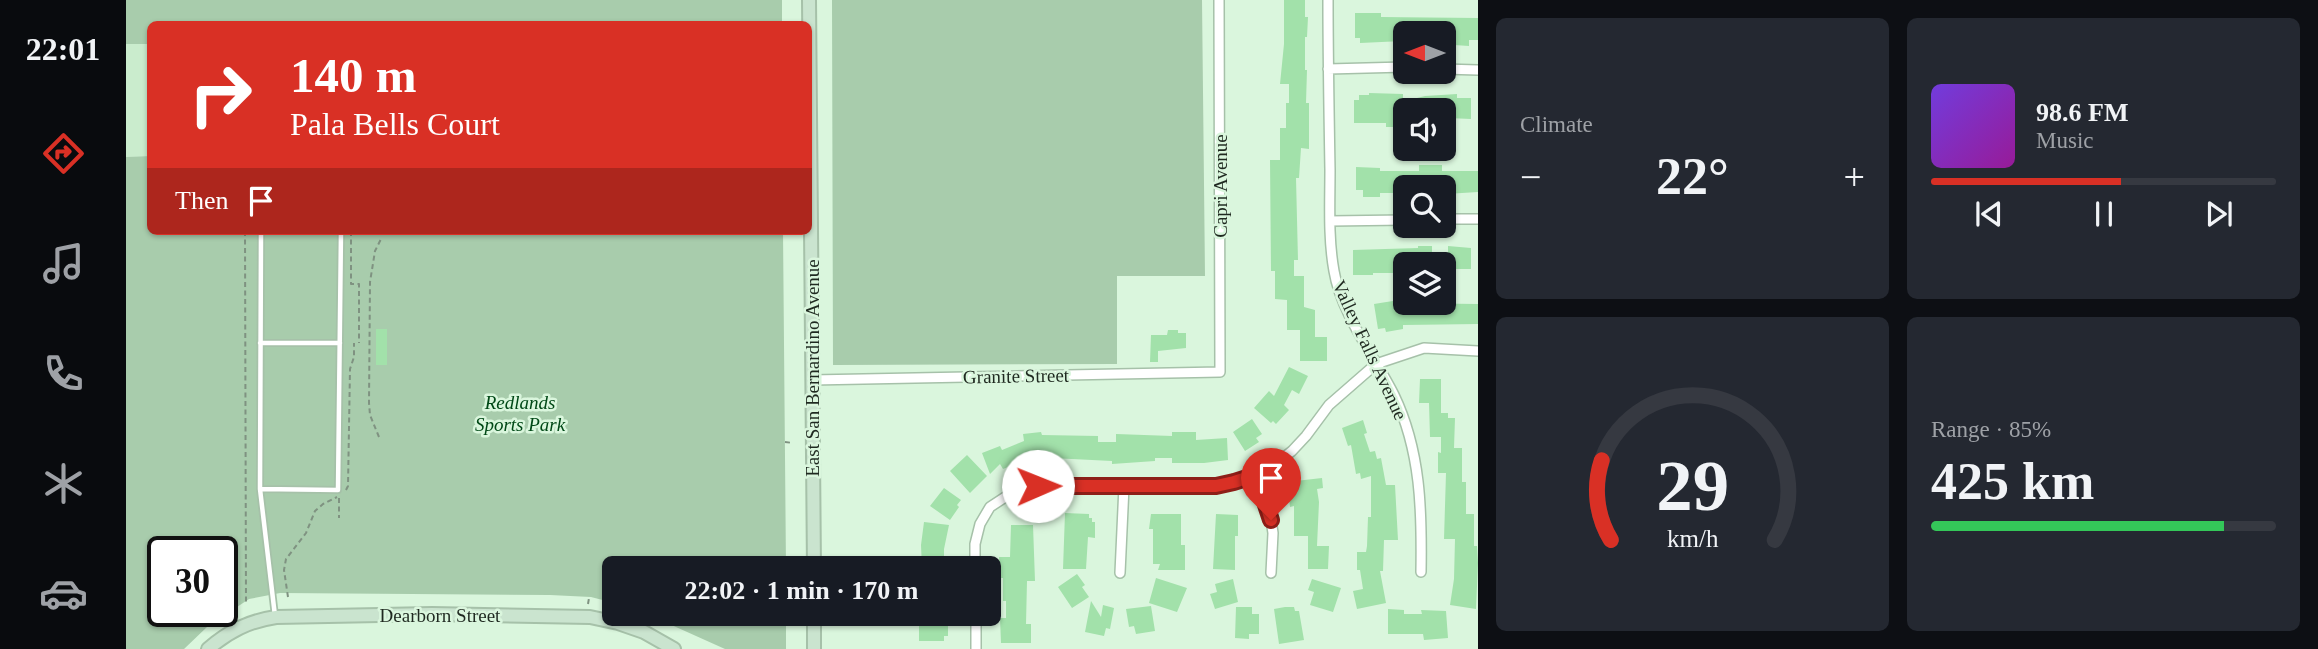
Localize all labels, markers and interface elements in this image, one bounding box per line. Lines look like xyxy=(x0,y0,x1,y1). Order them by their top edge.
north arrow xyxy=(1393,21,1456,84)
map controls xyxy=(1393,21,1456,315)
text: 22:01 xyxy=(26,31,100,67)
text: 140 m xyxy=(290,48,417,103)
icon: right xyxy=(175,49,266,140)
button: sound xyxy=(1393,98,1456,161)
text: 98.6 FM xyxy=(2036,98,2128,127)
text: Pala Bells Court xyxy=(290,106,500,142)
text: Climate xyxy=(1520,112,1593,137)
text: Music xyxy=(2036,128,2094,153)
icon: directions xyxy=(39,129,88,178)
street label: Capri Avenue xyxy=(1210,134,1231,238)
text: 22° xyxy=(1656,148,1729,205)
text: − xyxy=(1520,156,1541,198)
text: + xyxy=(1844,156,1865,198)
button: search xyxy=(1393,175,1456,238)
icon: arrive xyxy=(242,182,280,220)
text: Then xyxy=(175,186,228,215)
icon: previous xyxy=(1970,195,2008,233)
icon: pause xyxy=(2085,195,2123,233)
icon: next xyxy=(2200,195,2238,233)
icon: music xyxy=(39,239,88,288)
button: layers xyxy=(1393,252,1456,315)
street label: East San Bernardino Avenue xyxy=(802,259,823,477)
street label: Valley Falls Avenue xyxy=(1328,277,1412,423)
icon: phone xyxy=(39,349,88,398)
street label: Granite Street xyxy=(963,365,1070,387)
park label: Redlands Sports Park xyxy=(475,392,566,435)
text: Range · 85% xyxy=(1931,417,2051,442)
text: 29 xyxy=(1656,445,1729,526)
pin xyxy=(1241,448,1301,520)
position arrow xyxy=(1001,449,1075,523)
text: 425 km xyxy=(1931,453,2094,510)
icon: climate xyxy=(39,459,88,508)
icon: arrive xyxy=(1252,459,1290,497)
text: km/h xyxy=(1667,525,1719,552)
speed limit sign: 30 xyxy=(147,536,238,627)
icon: car xyxy=(39,569,88,618)
text: 22:02 · 1 min · 170 m xyxy=(685,576,919,605)
street label: Dearborn Street xyxy=(380,605,501,626)

